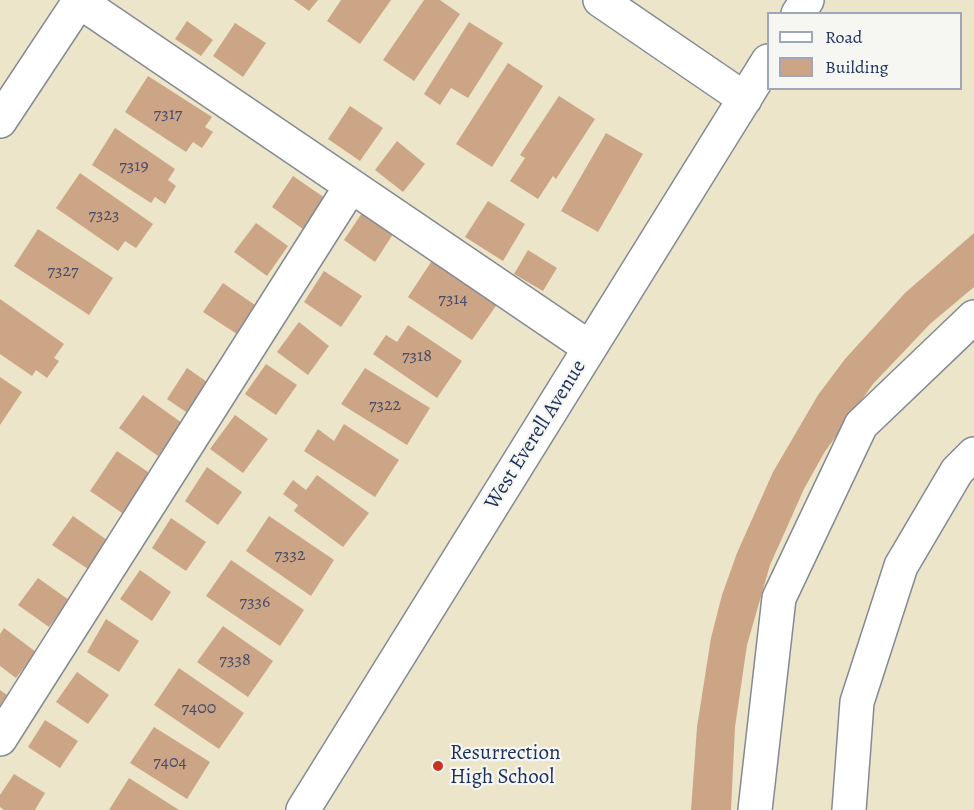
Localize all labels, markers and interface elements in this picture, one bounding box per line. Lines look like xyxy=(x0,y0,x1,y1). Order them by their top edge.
legend xyxy=(767,12,962,90)
text: Road xyxy=(825,25,862,49)
text: Building xyxy=(825,55,889,79)
house number: 7317 xyxy=(154,104,182,126)
house number: 7319 xyxy=(119,156,149,178)
house number: 7323 xyxy=(88,205,120,227)
house number: 7327 xyxy=(47,261,79,283)
house number: 7314 xyxy=(438,289,468,311)
house number: 7318 xyxy=(402,346,432,368)
street label: West Everell Avenue xyxy=(480,356,592,514)
house number: 7322 xyxy=(369,395,401,417)
house number: 7332 xyxy=(274,545,306,567)
house number: 7336 xyxy=(240,592,270,614)
house number: 7338 xyxy=(219,650,251,672)
house number: 7400 xyxy=(182,698,216,720)
place label: Resurrection High School xyxy=(450,741,560,791)
house number: 7404 xyxy=(153,752,187,774)
marker: Resurrection High School xyxy=(431,759,445,773)

